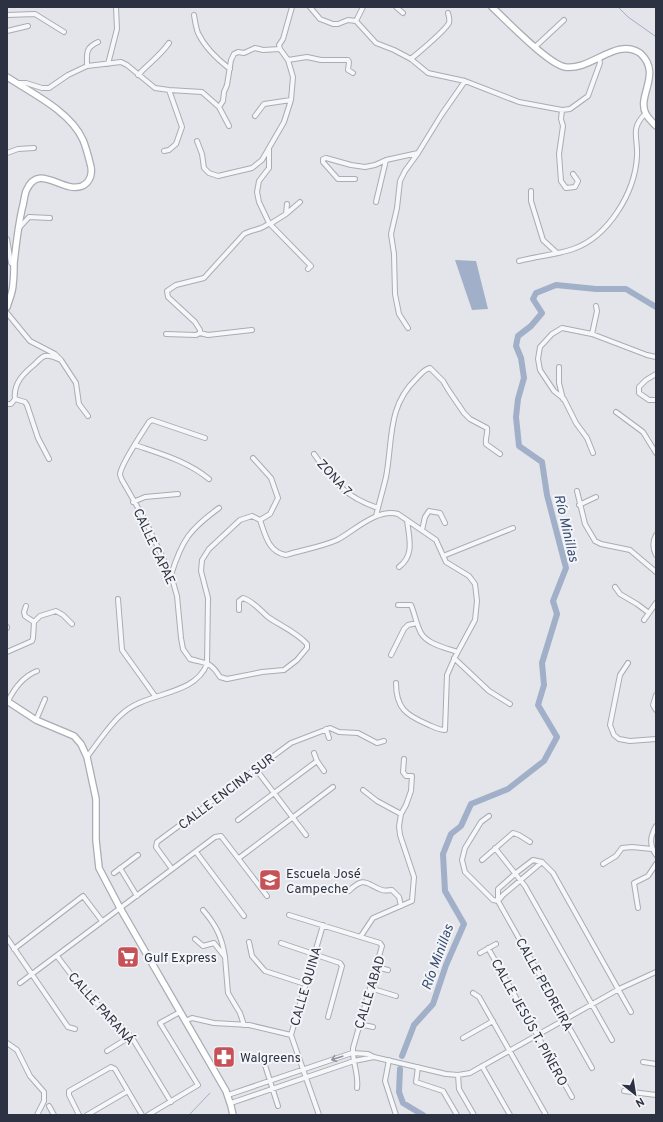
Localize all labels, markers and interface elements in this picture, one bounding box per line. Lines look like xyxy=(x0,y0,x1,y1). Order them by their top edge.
street label: ZONA 7 xyxy=(313,457,355,500)
water label: Río Minillas xyxy=(550,493,582,564)
street label: CALLE CAPAE xyxy=(129,506,178,587)
street label: CALLE ENCINA SUR xyxy=(176,751,279,834)
school or university icon: Escuela José Campeche xyxy=(257,867,283,893)
place label: Escuela José Campeche xyxy=(286,867,361,898)
water label: Río Minillas xyxy=(419,922,458,993)
street label: CALLE PEDREIRA xyxy=(511,936,576,1034)
supermarket icon: Gulf Express xyxy=(115,944,141,970)
street label: CALLE QUINA xyxy=(288,945,326,1028)
place label: Gulf Express xyxy=(144,951,217,967)
street label: CALLE ABAD xyxy=(352,954,390,1031)
street label: CALLE JESÚS T. PIÑERO xyxy=(487,956,572,1089)
street label: CALLE PARANÁ xyxy=(64,968,139,1049)
pharmacy icon: Walgreens xyxy=(211,1044,237,1070)
place label: Walgreens xyxy=(240,1051,301,1067)
one-way arrow xyxy=(330,1055,343,1062)
north arrow xyxy=(615,1074,655,1114)
text: N xyxy=(633,1094,646,1110)

